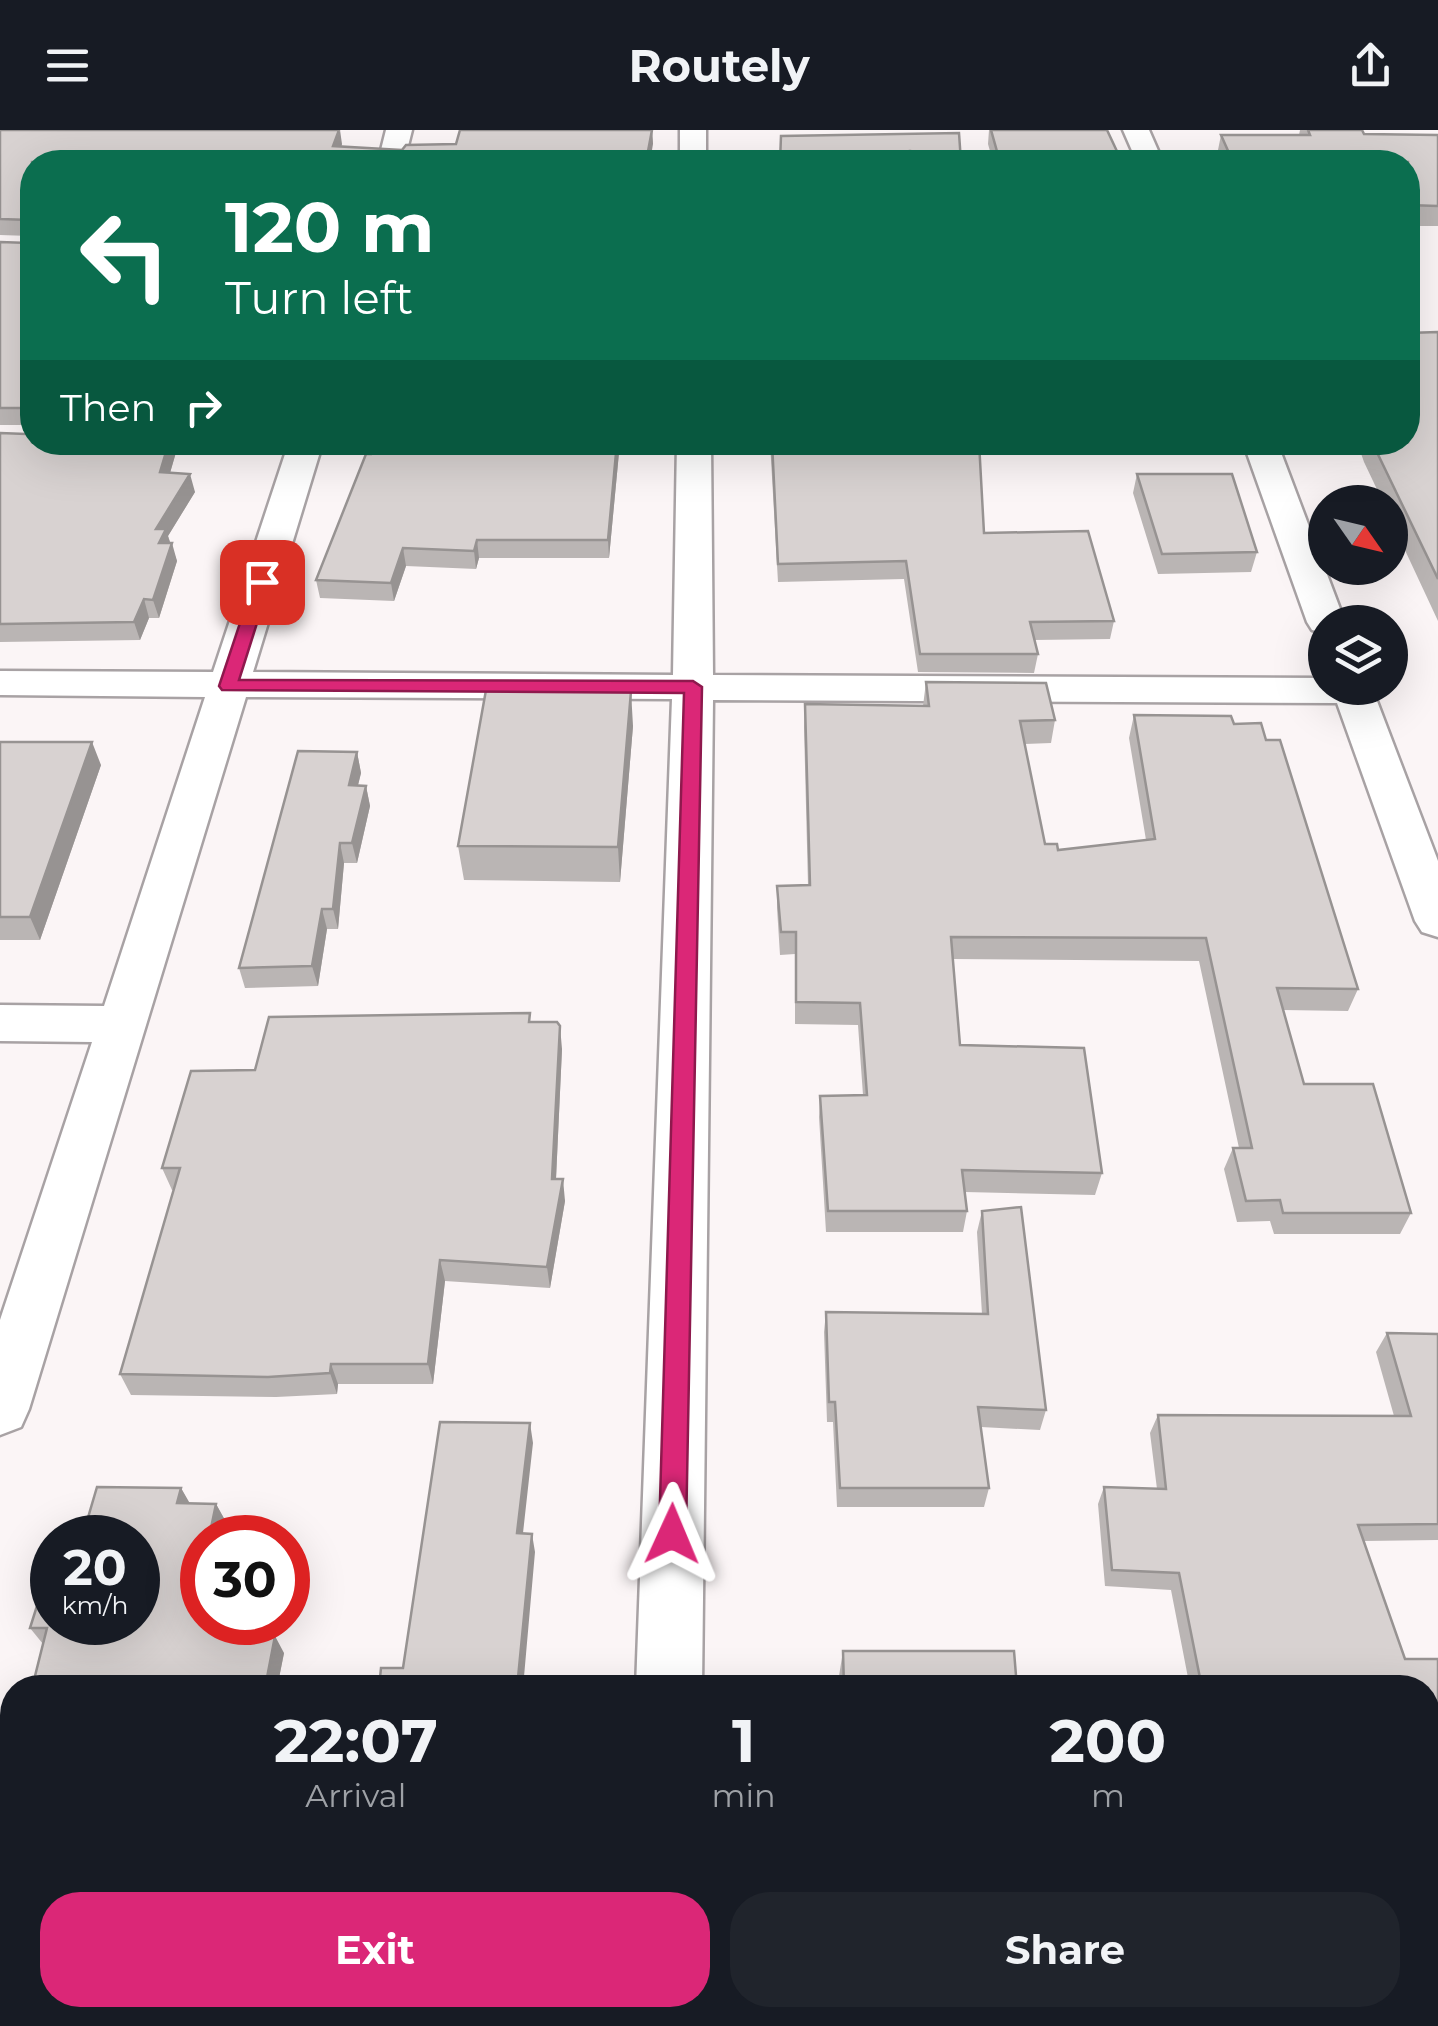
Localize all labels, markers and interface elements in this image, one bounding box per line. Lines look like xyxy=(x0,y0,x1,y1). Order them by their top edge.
icon: menu xyxy=(40,38,95,93)
text: Routely xyxy=(628,38,810,93)
icon: share xyxy=(1343,38,1398,93)
text: 120 m xyxy=(225,184,435,270)
icon: left xyxy=(60,190,190,320)
text: Turn left xyxy=(225,270,413,325)
icon: right xyxy=(176,380,231,435)
text: Then xyxy=(60,384,156,431)
north arrow xyxy=(1308,485,1408,585)
map controls xyxy=(1308,485,1408,705)
pin xyxy=(220,540,305,625)
icon: arrive xyxy=(235,555,290,610)
button: layers xyxy=(1308,605,1408,705)
position arrow xyxy=(620,1482,724,1586)
speed limit sign: 30 xyxy=(180,1515,310,1645)
text: 20 xyxy=(63,1537,127,1598)
text: km/h xyxy=(62,1590,128,1620)
text: 22:07 xyxy=(274,1704,438,1777)
text: 1 xyxy=(732,1704,755,1777)
text: 200 xyxy=(1049,1704,1166,1777)
text: Arrival xyxy=(305,1776,406,1815)
text: min xyxy=(712,1776,776,1815)
text: m xyxy=(1091,1776,1125,1815)
button: Exit xyxy=(40,1892,710,2007)
button: Share xyxy=(730,1892,1400,2007)

